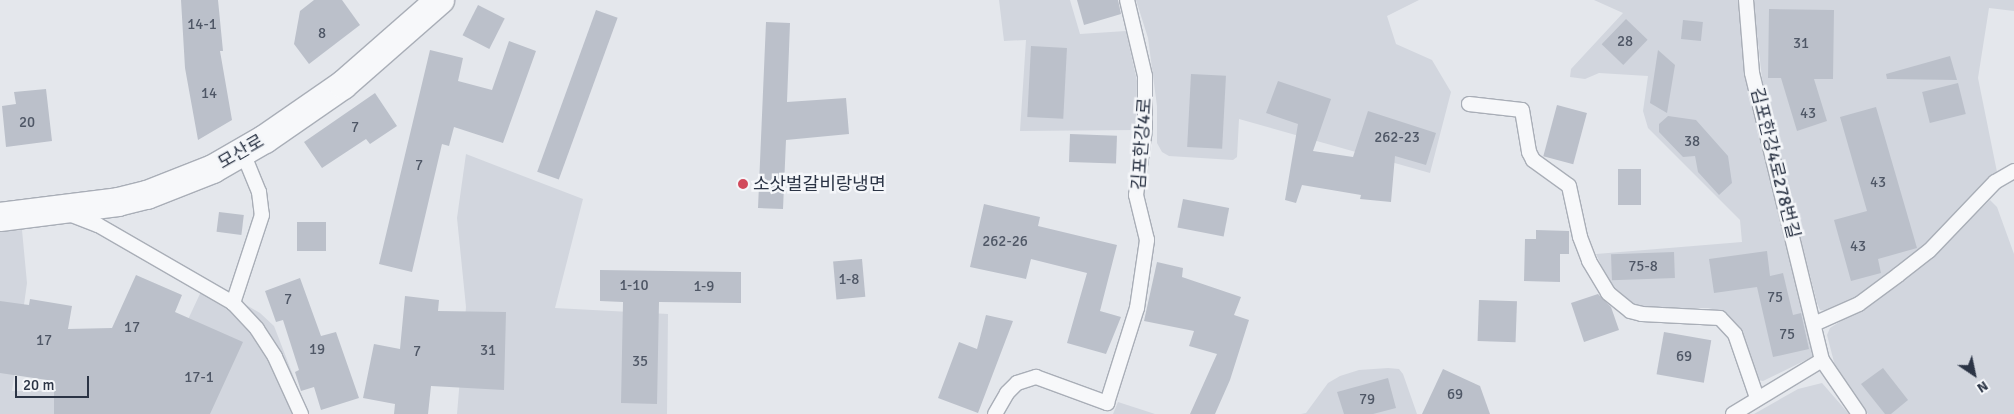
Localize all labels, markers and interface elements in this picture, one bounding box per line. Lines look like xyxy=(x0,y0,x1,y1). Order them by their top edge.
house number: 14-1 xyxy=(187,16,217,34)
house number: 8 xyxy=(318,25,326,43)
house number: 28 xyxy=(1617,33,1633,51)
house number: 31 xyxy=(1793,35,1809,53)
house number: 14 xyxy=(201,85,217,103)
street label: 김포한강4로278번길 xyxy=(1746,85,1804,241)
street label: 김포한강4로 xyxy=(1128,97,1156,191)
house number: 43 xyxy=(1800,105,1816,123)
house number: 20 xyxy=(19,114,35,132)
house number: 7 xyxy=(351,119,359,137)
house number: 262-23 xyxy=(1374,129,1420,147)
street label: 모산로 xyxy=(214,130,268,174)
house number: 38 xyxy=(1684,133,1700,151)
house number: 7 xyxy=(415,157,423,175)
place label: 소삿벌갈비랑냉면 xyxy=(753,173,885,195)
house number: 43 xyxy=(1870,174,1886,192)
marker: 소삿벌갈비랑냉면 xyxy=(737,178,749,190)
house number: 262-26 xyxy=(982,233,1028,251)
house number: 43 xyxy=(1850,238,1866,256)
house number: 75-8 xyxy=(1628,258,1658,276)
house number: 1-8 xyxy=(839,271,859,289)
house number: 1-10 xyxy=(620,277,648,295)
house number: 1-9 xyxy=(694,278,714,296)
house number: 75 xyxy=(1767,289,1783,307)
house number: 7 xyxy=(284,291,292,309)
house number: 17 xyxy=(124,319,140,337)
house number: 75 xyxy=(1779,326,1795,344)
house number: 17 xyxy=(36,332,52,350)
house number: 19 xyxy=(309,341,325,359)
house number: 31 xyxy=(480,342,496,360)
house number: 7 xyxy=(413,343,421,361)
house number: 69 xyxy=(1676,348,1692,366)
north arrow xyxy=(1949,349,1999,399)
house number: 35 xyxy=(632,353,648,371)
scale bar xyxy=(18,366,91,398)
house number: 17-1 xyxy=(184,369,214,387)
text: 20 m xyxy=(23,376,54,394)
text: N xyxy=(1974,377,1991,397)
house number: 69 xyxy=(1447,386,1463,404)
house number: 79 xyxy=(1359,391,1375,409)

